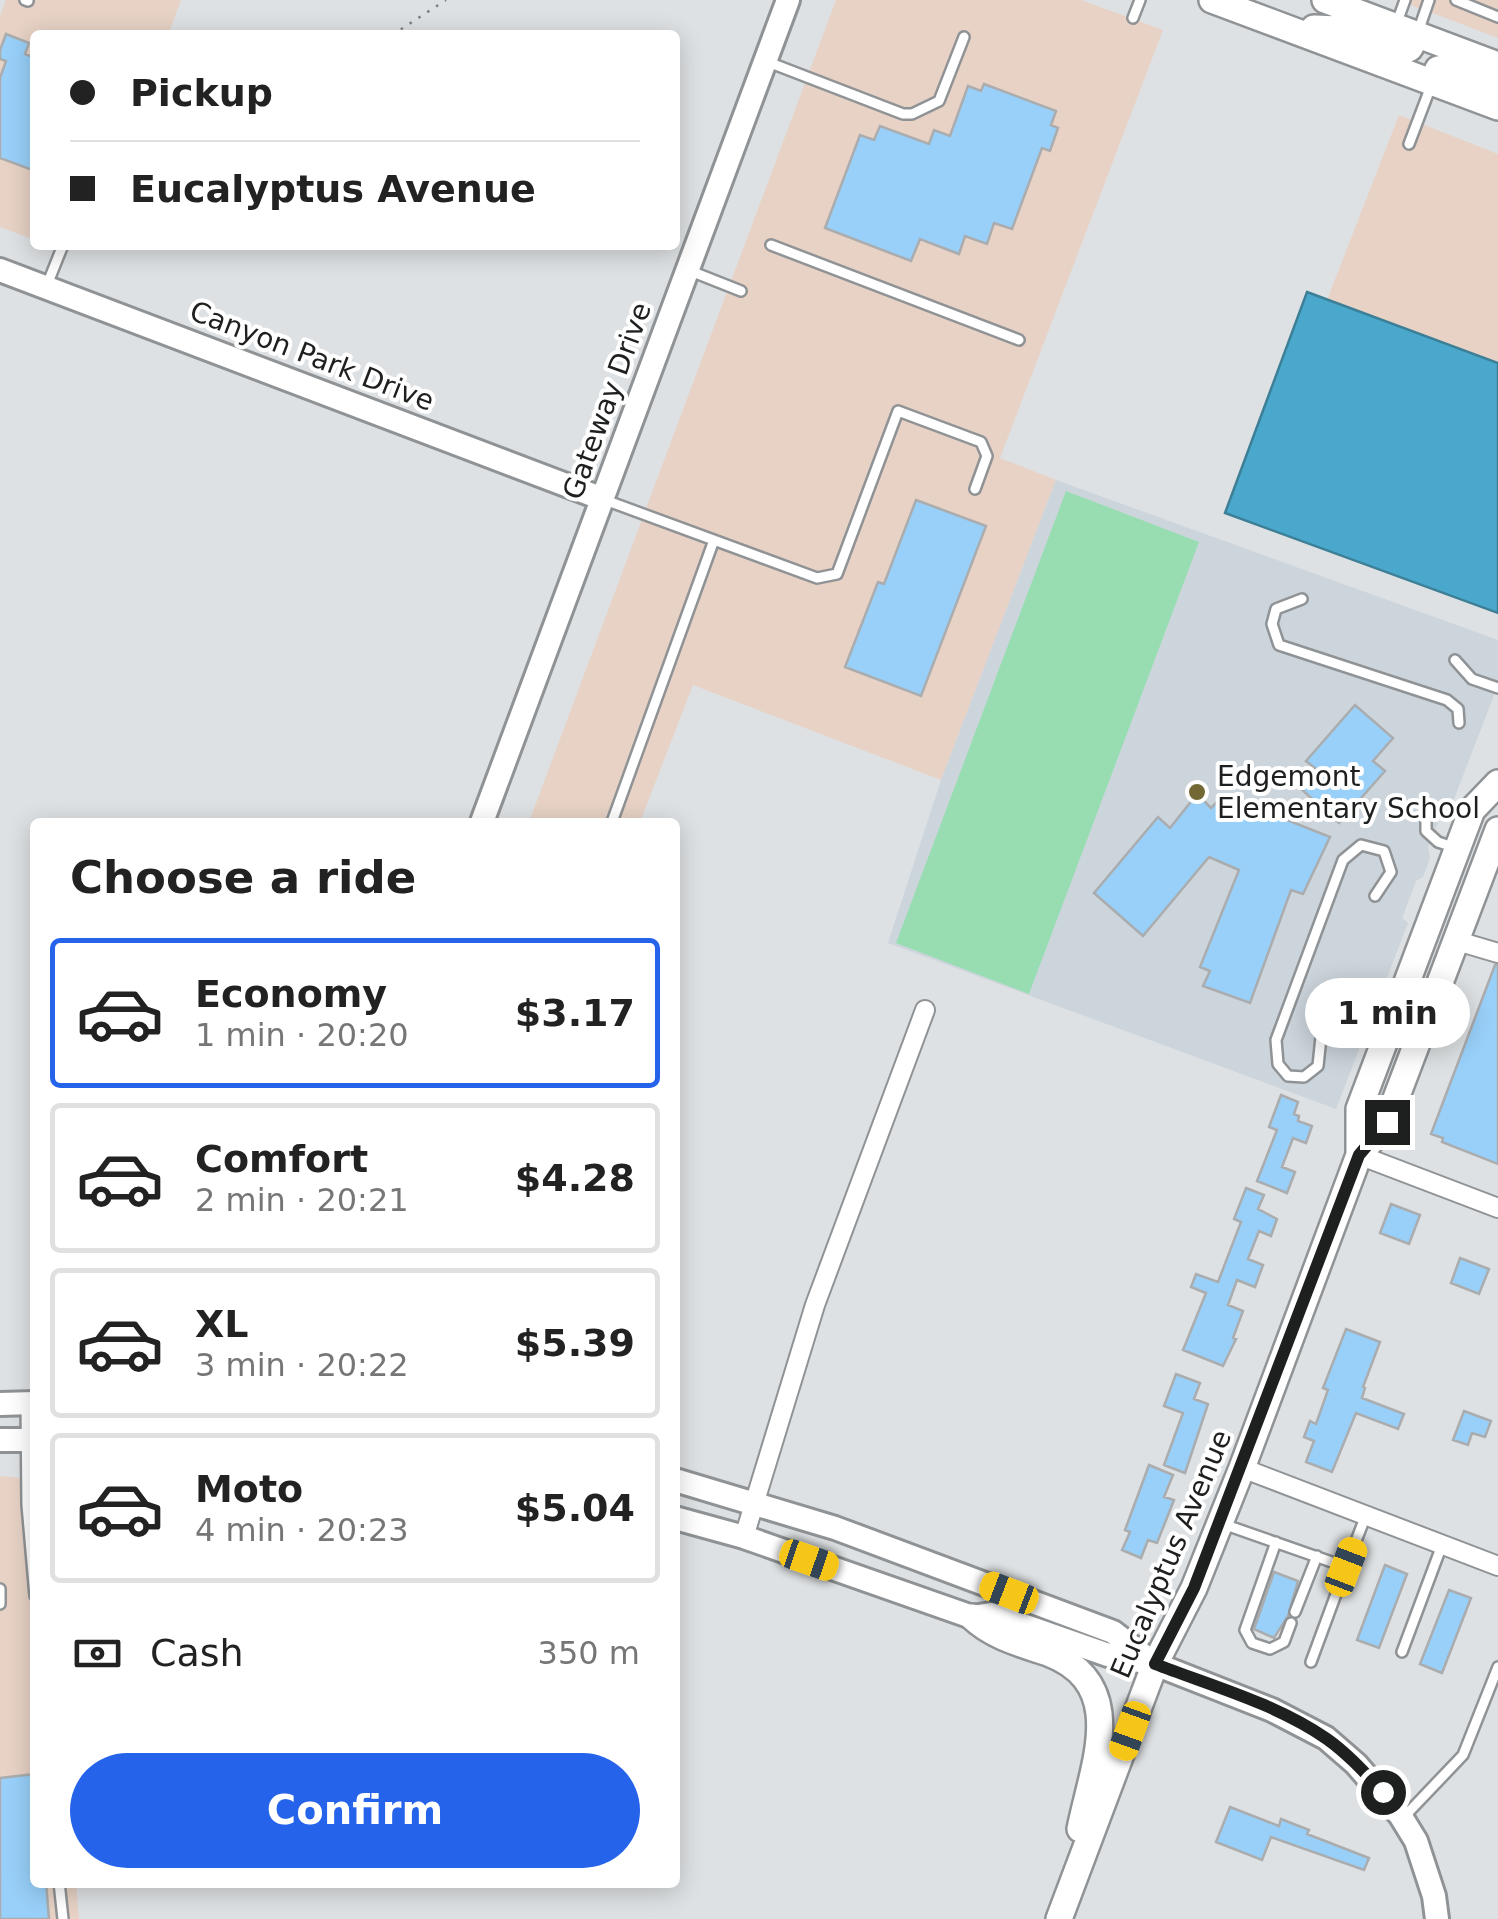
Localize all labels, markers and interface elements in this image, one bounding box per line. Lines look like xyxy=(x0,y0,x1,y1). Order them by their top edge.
text: Pickup xyxy=(130,71,273,115)
text: Eucalyptus Avenue xyxy=(130,167,536,211)
street label: Canyon Park Drive xyxy=(185,294,439,418)
street label: Gateway Drive xyxy=(556,298,658,504)
place label: Edgemont Elementary School xyxy=(1217,760,1480,825)
marker: Edgemont Elementary School xyxy=(1186,781,1208,803)
text: Choose a ride xyxy=(70,851,416,904)
icon: car xyxy=(75,968,165,1058)
text: Economy xyxy=(195,972,387,1016)
callout: 1 min xyxy=(1304,977,1470,1047)
text: $3.17 xyxy=(515,991,635,1035)
text: 1 min xyxy=(1337,994,1438,1032)
text: 1 min · 20:20 xyxy=(195,1016,409,1054)
route end xyxy=(1365,1100,1410,1145)
icon: car xyxy=(75,1133,165,1223)
text: Comfort xyxy=(195,1137,368,1181)
text: $4.28 xyxy=(515,1156,635,1200)
text: 2 min · 20:21 xyxy=(195,1181,409,1219)
icon: car xyxy=(75,1298,165,1388)
text: XL xyxy=(195,1302,249,1346)
text: $5.39 xyxy=(515,1321,635,1365)
text: 3 min · 20:22 xyxy=(195,1346,409,1384)
street label: Eucalyptus Avenue xyxy=(1104,1425,1238,1683)
icon: car xyxy=(75,1463,165,1553)
text: Moto xyxy=(195,1467,303,1511)
text: $5.04 xyxy=(515,1486,635,1530)
text: 4 min · 20:23 xyxy=(195,1511,409,1549)
car xyxy=(1321,1534,1371,1600)
car xyxy=(776,1536,842,1584)
car xyxy=(976,1568,1042,1618)
icon: cash xyxy=(70,1626,125,1681)
text: Cash xyxy=(150,1631,244,1675)
text: 350 m xyxy=(538,1634,640,1672)
car xyxy=(1106,1698,1154,1764)
button: Confirm xyxy=(70,1753,640,1868)
route start xyxy=(1361,1770,1406,1815)

